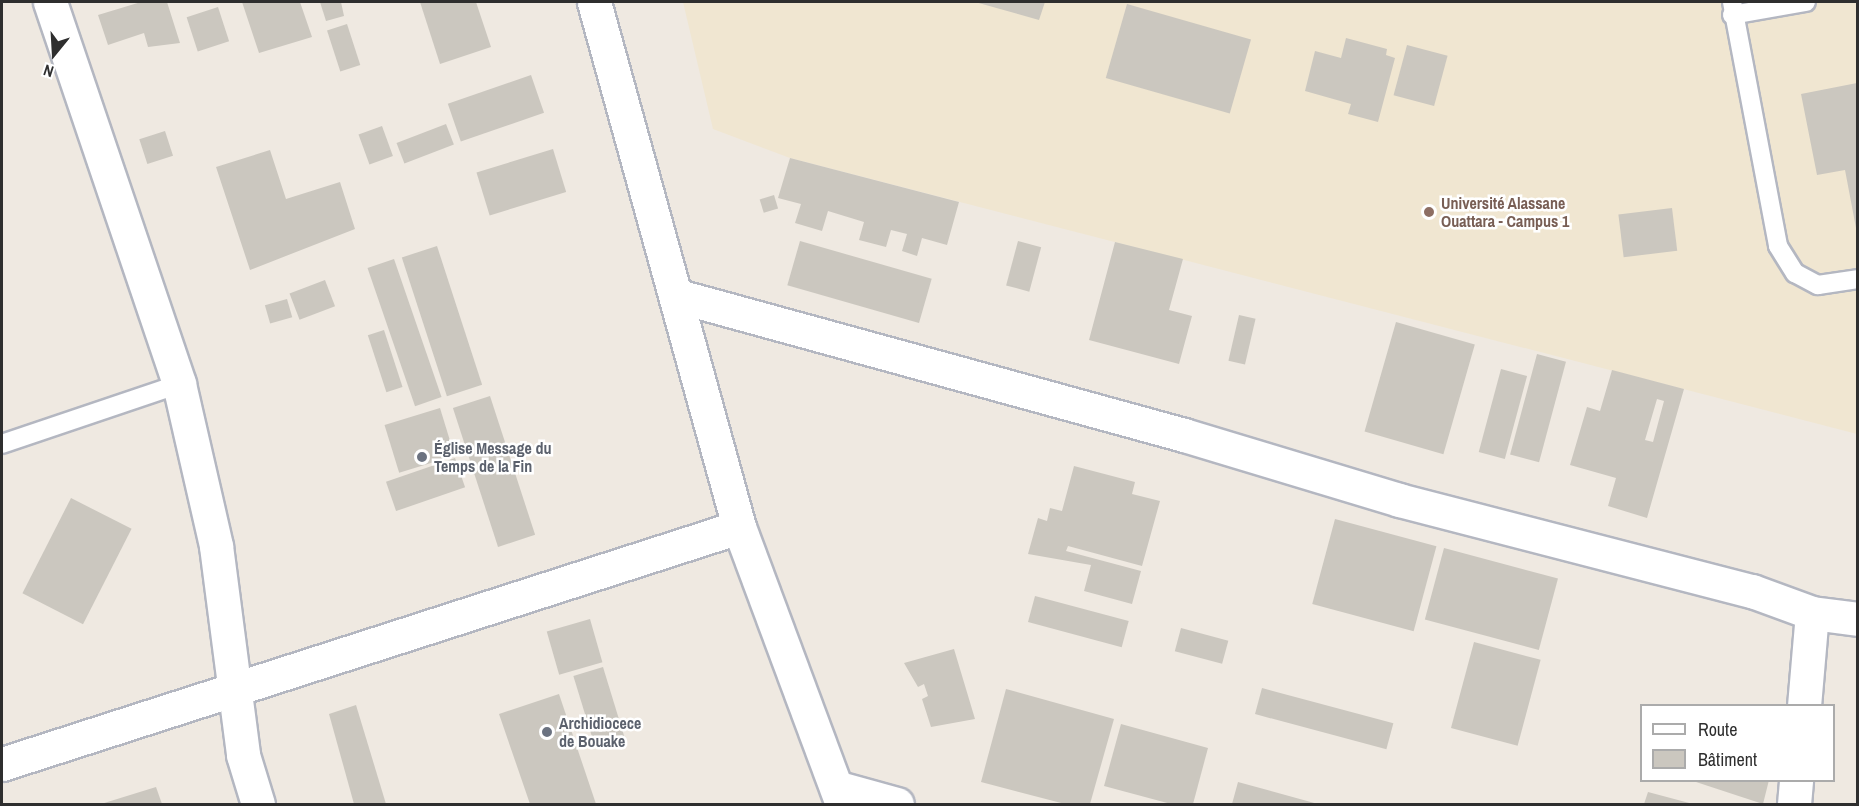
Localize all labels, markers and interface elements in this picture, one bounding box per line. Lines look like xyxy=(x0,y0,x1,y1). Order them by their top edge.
north arrow xyxy=(24,24,84,84)
text: N xyxy=(41,59,56,83)
place label: Université Alassane Ouattara - Campus 1 xyxy=(1441,193,1569,231)
marker: Université Alassane Ouattara - Campus 1 xyxy=(1422,205,1436,219)
place label: Église Message du Temps de la Fin xyxy=(434,438,551,476)
marker: Église Message du Temps de la Fin xyxy=(415,450,429,464)
legend xyxy=(1640,704,1835,782)
place label: Archidiocece de Bouake xyxy=(559,713,641,751)
text: Route xyxy=(1698,717,1737,742)
marker: Archidiocece de Bouake xyxy=(540,725,554,739)
text: Bâtiment xyxy=(1698,747,1757,772)

